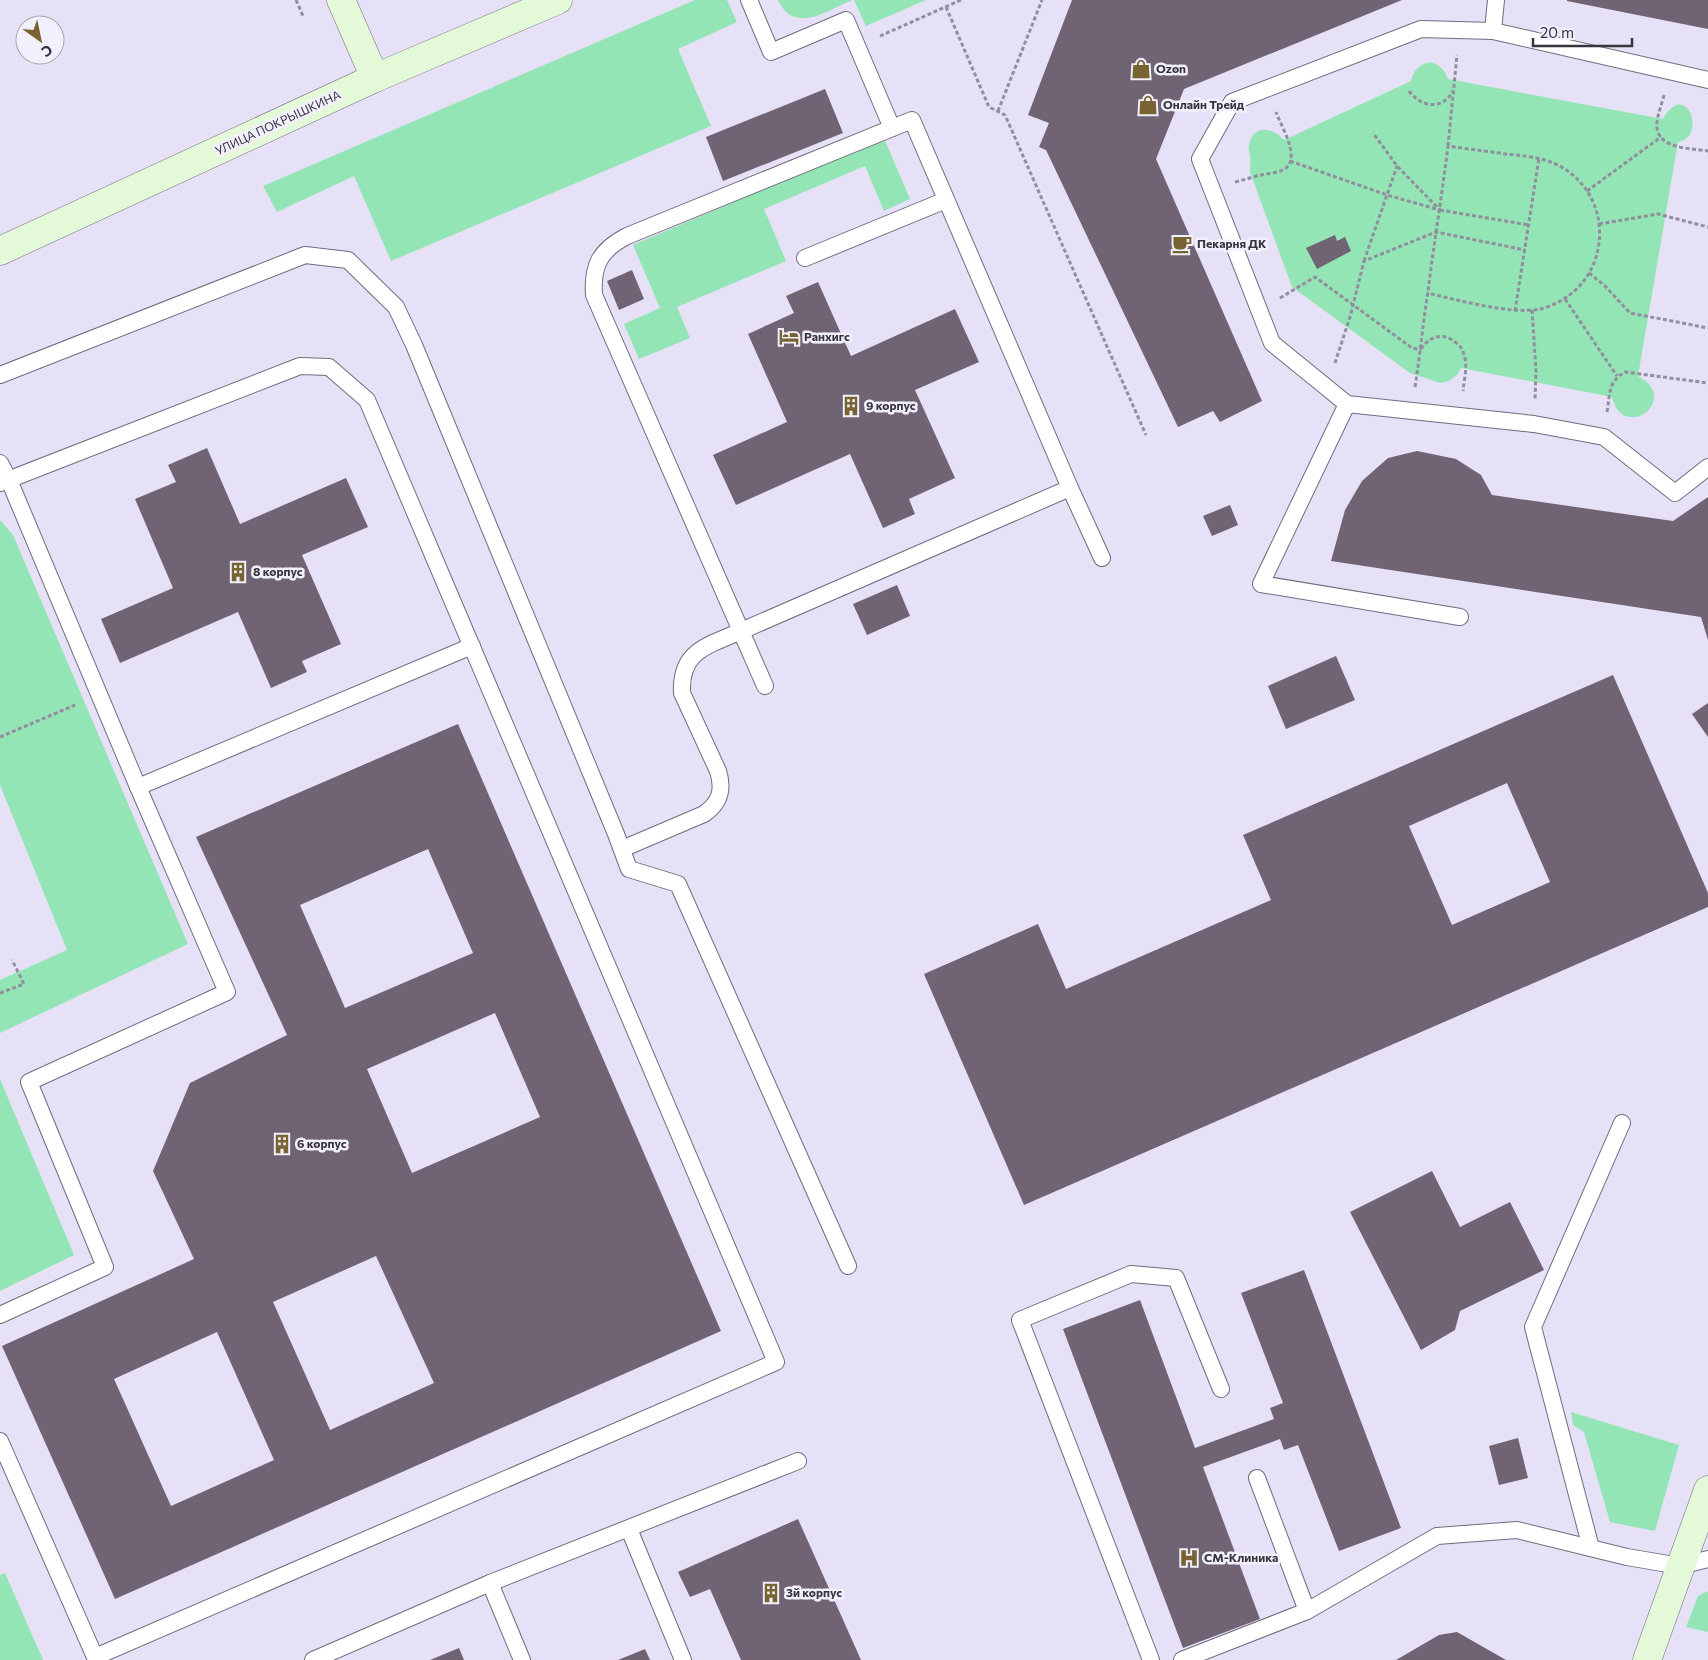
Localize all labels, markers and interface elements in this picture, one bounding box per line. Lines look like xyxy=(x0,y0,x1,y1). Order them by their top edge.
north arrow xyxy=(15,15,65,65)
scale bar xyxy=(1533,15,1632,47)
text: 20 m xyxy=(1540,23,1574,41)
text: С xyxy=(39,42,56,61)
shop icon: Ozon xyxy=(1130,58,1152,80)
place label: Ozon xyxy=(1156,61,1186,75)
street label: УЛИЦА ПОКРЫШКИНА xyxy=(213,87,343,157)
shop icon: Онлайн Трейд xyxy=(1137,94,1159,116)
place label: Онлайн Трейд xyxy=(1163,97,1245,111)
cafe icon: Пекарня ДК xyxy=(1171,233,1193,255)
place label: Пекарня ДК xyxy=(1197,236,1267,250)
hotel icon: Ранхигс xyxy=(778,326,800,348)
place label: Ранхигс xyxy=(804,329,850,343)
building icon: 9 корпус xyxy=(840,395,862,417)
place label: 9 корпус xyxy=(866,398,916,412)
building icon: 8 корпус xyxy=(227,561,249,583)
place label: 8 корпус xyxy=(253,564,303,578)
building icon: 6 корпус xyxy=(271,1133,293,1155)
place label: 6 корпус xyxy=(297,1136,347,1150)
hospital icon: СМ-Клиника xyxy=(1178,1547,1200,1569)
place label: СМ-Клиника xyxy=(1204,1550,1278,1564)
building icon: 3й корпус xyxy=(760,1582,782,1604)
place label: 3й корпус xyxy=(786,1585,842,1599)

